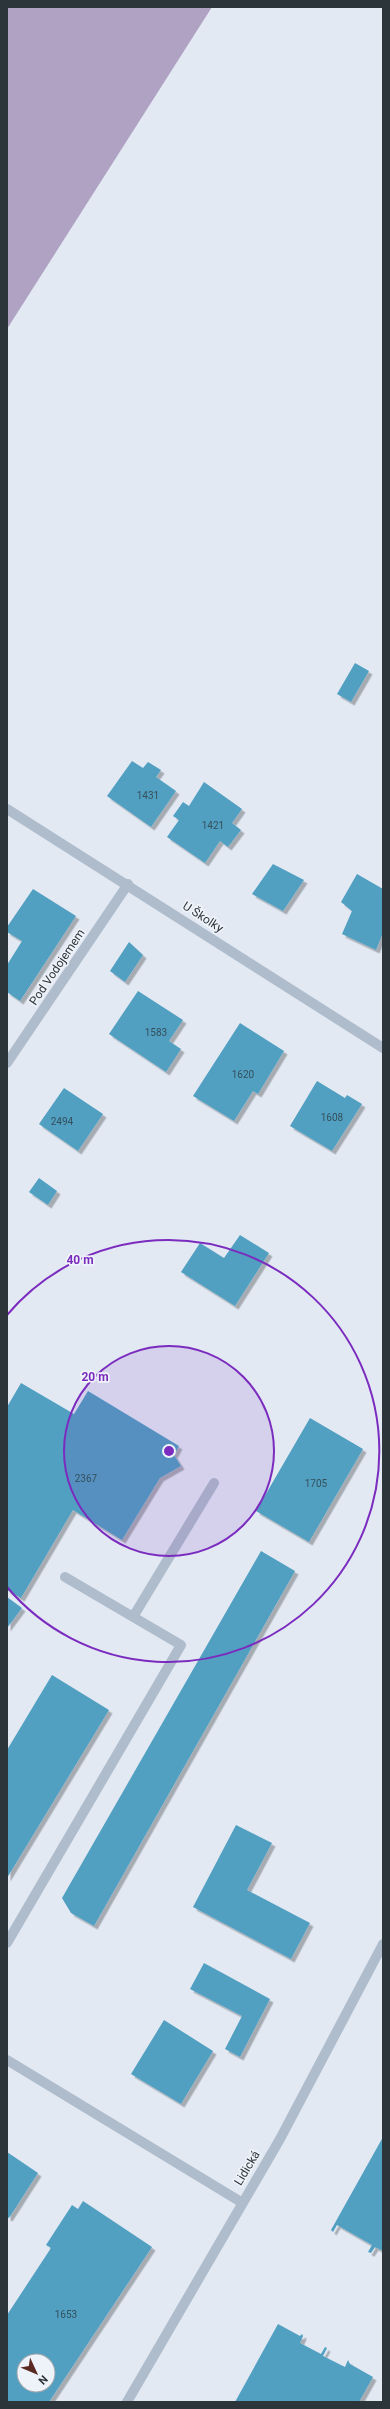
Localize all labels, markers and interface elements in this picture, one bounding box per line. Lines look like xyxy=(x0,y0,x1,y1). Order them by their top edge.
house number: 1431 xyxy=(137,790,159,801)
house number: 1421 xyxy=(202,820,224,831)
street label: U Školky xyxy=(180,898,227,935)
street label: Pod Vodojemem xyxy=(26,926,88,1008)
house number: 1583 xyxy=(145,1027,167,1038)
house number: 1620 xyxy=(232,1069,255,1080)
house number: 1608 xyxy=(321,1112,344,1123)
house number: 2494 xyxy=(51,1116,74,1127)
text: 40 m xyxy=(66,1253,94,1267)
text: 20 m xyxy=(81,1370,109,1384)
centre of rings xyxy=(162,1444,176,1458)
house number: 2367 xyxy=(75,1473,98,1484)
house number: 1705 xyxy=(305,1478,328,1489)
street label: Lidická xyxy=(231,2148,263,2188)
house number: 1653 xyxy=(55,2309,77,2320)
north arrow xyxy=(16,2353,56,2393)
text: N xyxy=(35,2372,50,2387)

